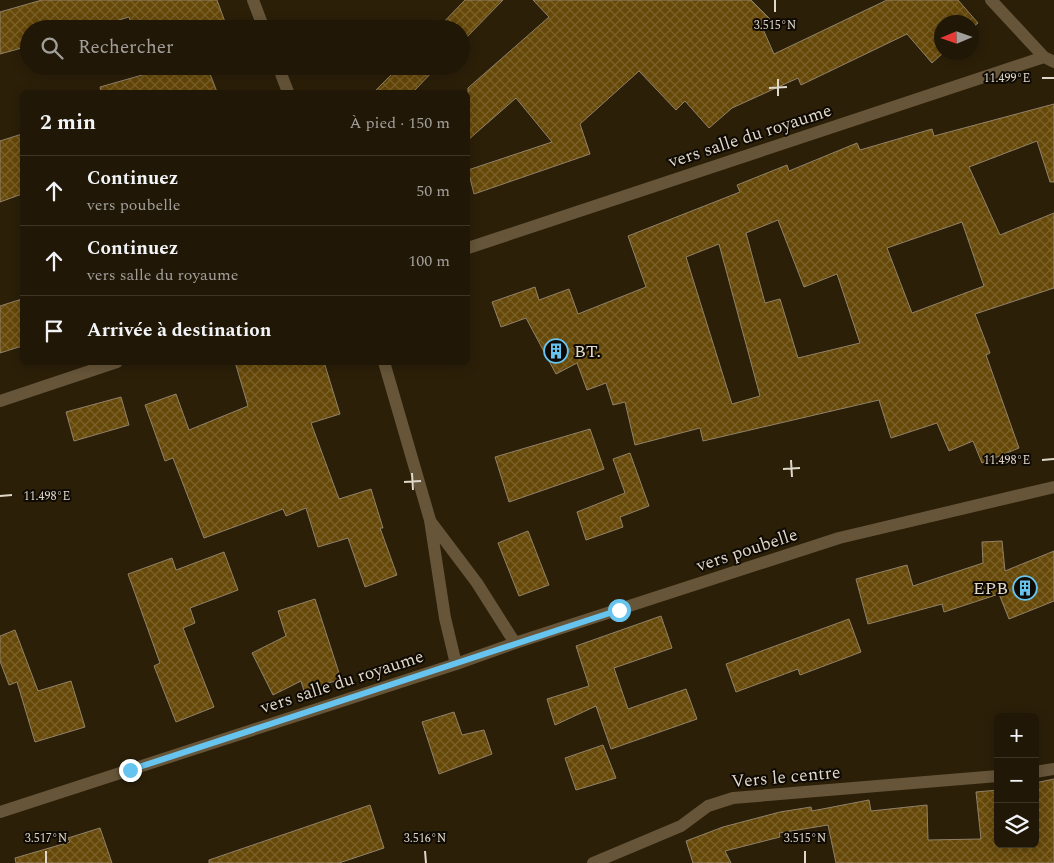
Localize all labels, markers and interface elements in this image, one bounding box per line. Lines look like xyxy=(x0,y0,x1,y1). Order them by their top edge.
north arrow xyxy=(934,15,979,60)
text: 3.515°N xyxy=(754,16,796,35)
search box xyxy=(20,20,470,75)
text: Rechercher xyxy=(78,33,174,62)
icon: search xyxy=(38,34,66,62)
text: 11.499°E xyxy=(984,69,1030,88)
street label: vers salle du royaume xyxy=(664,97,835,175)
text: 2 min xyxy=(40,107,96,139)
text: À pied · 150 m xyxy=(349,111,450,135)
text: Continuez xyxy=(87,164,178,193)
icon: ahead xyxy=(40,177,68,205)
text: 50 m xyxy=(416,179,450,203)
text: vers poubelle xyxy=(87,193,180,217)
text: Continuez xyxy=(87,234,178,263)
icon: ahead xyxy=(40,247,68,275)
text: 100 m xyxy=(408,249,450,273)
text: vers salle du royaume xyxy=(87,263,238,287)
text: Arrivée à destination xyxy=(87,316,271,345)
icon: arrive xyxy=(40,317,68,345)
building icon: BT. xyxy=(543,338,569,364)
place label: BT. xyxy=(574,338,601,365)
text: 11.498°E xyxy=(984,451,1030,470)
text: 11.498°E xyxy=(24,487,70,506)
street label: vers poubelle xyxy=(692,521,801,579)
place label: EPB xyxy=(973,575,1008,602)
building icon: EPB xyxy=(1012,575,1038,601)
route start xyxy=(608,599,631,622)
street label: vers salle du royaume xyxy=(256,643,427,721)
map controls xyxy=(994,713,1039,848)
button: + xyxy=(994,713,1039,758)
button: − xyxy=(994,758,1039,803)
route end xyxy=(119,759,142,782)
street label: Vers le centre xyxy=(730,759,842,795)
button: layers xyxy=(994,803,1039,848)
text: 3.517°N xyxy=(25,829,67,848)
text: 3.516°N xyxy=(404,829,446,848)
text: 3.515°N xyxy=(784,829,826,848)

